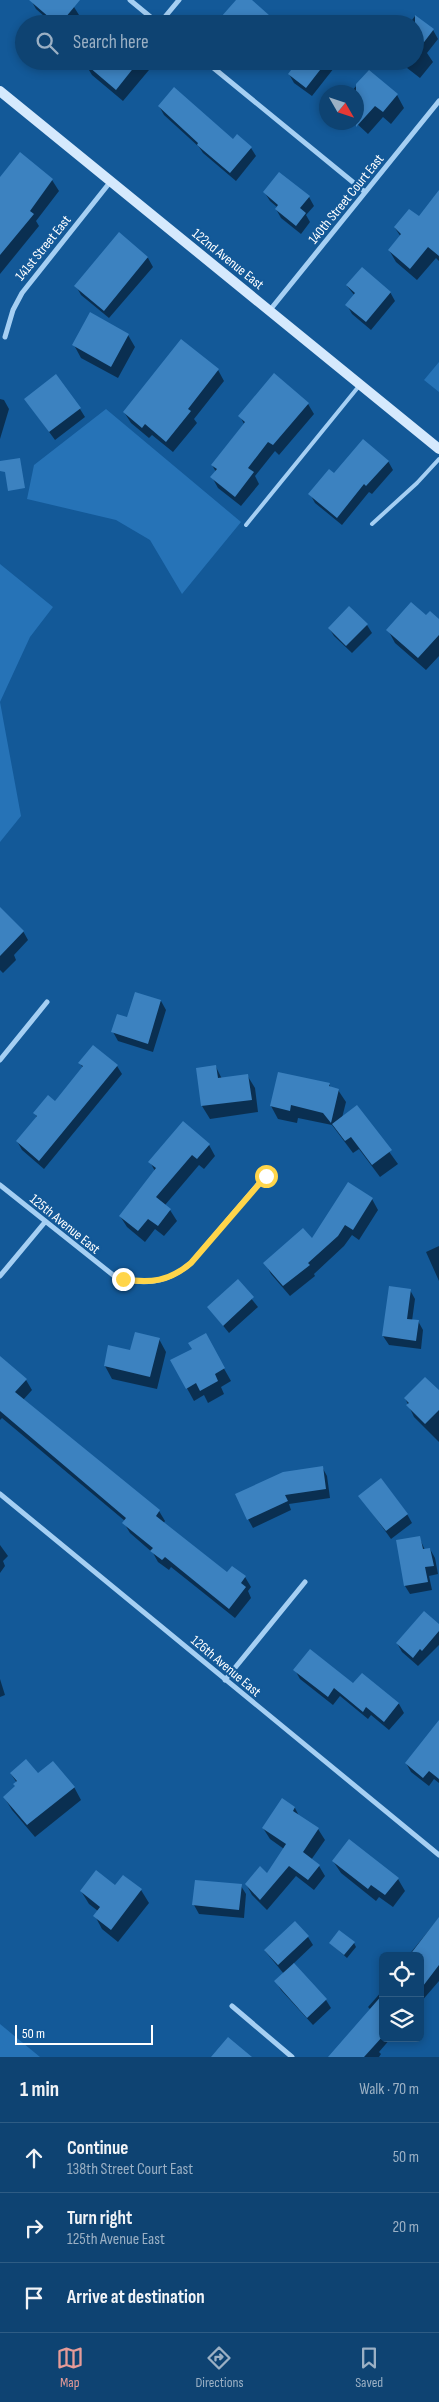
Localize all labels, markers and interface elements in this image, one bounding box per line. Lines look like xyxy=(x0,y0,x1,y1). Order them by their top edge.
search box xyxy=(15,15,424,70)
icon: search xyxy=(33,29,61,57)
text: Search here xyxy=(73,31,149,54)
north arrow xyxy=(319,85,364,130)
street label: 140th Street Court East xyxy=(305,151,387,247)
street label: 141st Street East xyxy=(11,212,75,284)
street label: 122nd Avenue East xyxy=(189,225,267,293)
route start xyxy=(255,1165,278,1188)
street label: 125th Avenue East xyxy=(26,1190,104,1258)
route end xyxy=(112,1268,135,1291)
street label: 126th Avenue East xyxy=(188,1632,264,1700)
map controls xyxy=(379,1952,424,2042)
button: locate xyxy=(379,1952,424,1997)
button: layers xyxy=(379,1997,424,2042)
scale bar xyxy=(15,2022,152,2045)
text: 50 m xyxy=(22,2025,45,2042)
text: 1 min xyxy=(20,2077,59,2102)
text: Walk · 70 m xyxy=(359,2080,419,2099)
text: Continue xyxy=(67,2137,128,2160)
icon: ahead xyxy=(20,2144,48,2172)
text: 50 m xyxy=(393,2148,419,2167)
text: 138th Street Court East xyxy=(67,2160,193,2179)
text: Turn right xyxy=(67,2207,132,2230)
icon: right xyxy=(20,2214,48,2242)
text: 20 m xyxy=(392,2218,419,2237)
text: 125th Avenue East xyxy=(67,2230,165,2249)
icon: arrive xyxy=(20,2284,48,2312)
text: Arrive at destination xyxy=(67,2286,205,2309)
tab: Map xyxy=(56,2344,84,2391)
tab: Directions xyxy=(195,2344,244,2391)
tab: Saved xyxy=(355,2344,383,2391)

